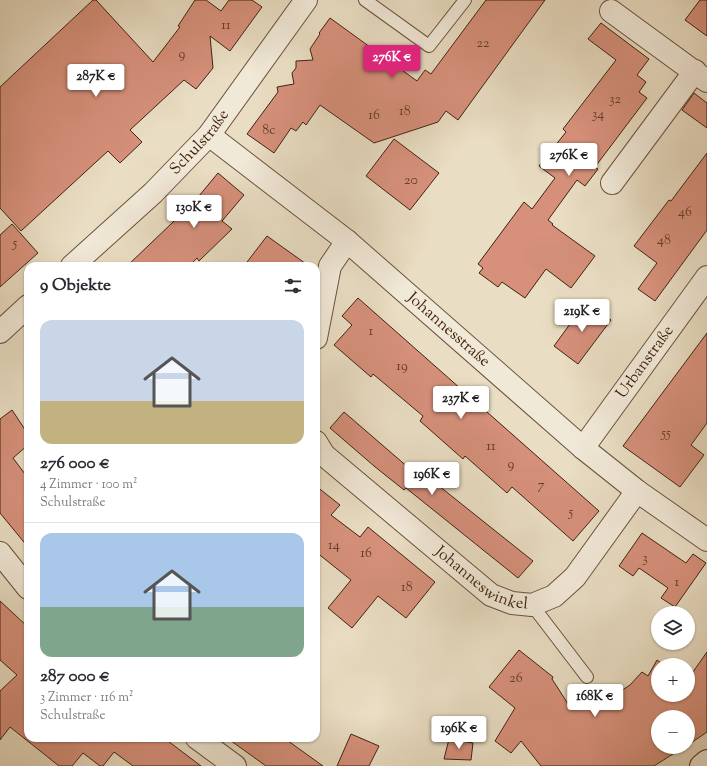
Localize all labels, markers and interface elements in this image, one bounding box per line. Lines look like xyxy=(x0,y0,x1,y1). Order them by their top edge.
house number: 11 xyxy=(221,16,231,36)
house number: 22 xyxy=(476,34,490,54)
house number: 9 xyxy=(179,45,186,65)
pin: 276K € xyxy=(359,45,425,79)
text: 276K € xyxy=(372,49,412,67)
pin: 287K € xyxy=(63,64,129,98)
text: 287K € xyxy=(76,68,116,86)
house number: 32 xyxy=(609,90,622,110)
house number: 18 xyxy=(399,102,411,122)
street label: Schulstraße xyxy=(165,105,235,180)
house number: 34 xyxy=(592,105,604,125)
house number: 16 xyxy=(368,106,380,126)
house number: 8c xyxy=(262,121,276,141)
pin: 276K € xyxy=(536,143,602,177)
text: 276K € xyxy=(549,147,589,165)
house number: 20 xyxy=(404,171,418,191)
pin: 130K € xyxy=(161,195,227,229)
text: 130K € xyxy=(176,199,212,217)
house number: 46 xyxy=(678,203,692,223)
house number: 48 xyxy=(657,231,671,251)
house number: 5 xyxy=(12,234,18,254)
text: 9 Objekte xyxy=(40,274,111,298)
icon: filters xyxy=(282,275,304,297)
street label: Johannesstraße xyxy=(401,287,495,373)
pin: 219K € xyxy=(549,299,615,333)
text: 219K € xyxy=(564,303,600,321)
street label: Urbanstraße xyxy=(611,321,680,404)
house number: 1 xyxy=(369,322,374,342)
icon: home xyxy=(136,346,208,418)
house number: 19 xyxy=(396,357,408,377)
pin: 237K € xyxy=(428,386,494,420)
text: 237K € xyxy=(442,390,480,408)
house number: 55 xyxy=(660,424,671,444)
house number: 11 xyxy=(486,437,496,457)
text: 276 000 € xyxy=(40,452,110,476)
house number: 9 xyxy=(508,455,515,475)
pin: 196K € xyxy=(399,462,465,496)
text: 196K € xyxy=(413,466,451,484)
text: 4 Zimmer · 100 m² xyxy=(40,476,137,494)
house number: 7 xyxy=(537,476,545,496)
text: Schulstraße xyxy=(40,494,106,512)
house number: 5 xyxy=(568,503,574,523)
house number: 14 xyxy=(328,536,340,556)
street label: Johanneswinkel xyxy=(429,540,529,616)
house number: 16 xyxy=(360,544,372,564)
house number: 3 xyxy=(642,549,648,569)
icon: home xyxy=(136,559,208,631)
house number: 1 xyxy=(675,573,680,593)
house number: 18 xyxy=(401,578,413,598)
map controls xyxy=(651,606,695,754)
button: layers xyxy=(651,606,695,650)
button: + xyxy=(651,658,695,702)
text: 287 000 € xyxy=(40,665,110,689)
house number: 26 xyxy=(509,669,523,689)
pin: 168K € xyxy=(562,684,628,718)
text: 168K € xyxy=(576,688,614,706)
text: 3 Zimmer · 116 m² xyxy=(40,689,133,707)
text: Schulstraße xyxy=(40,707,106,725)
button: − xyxy=(651,710,695,754)
pin: 196K € xyxy=(426,716,492,750)
text: 196K € xyxy=(440,720,478,738)

